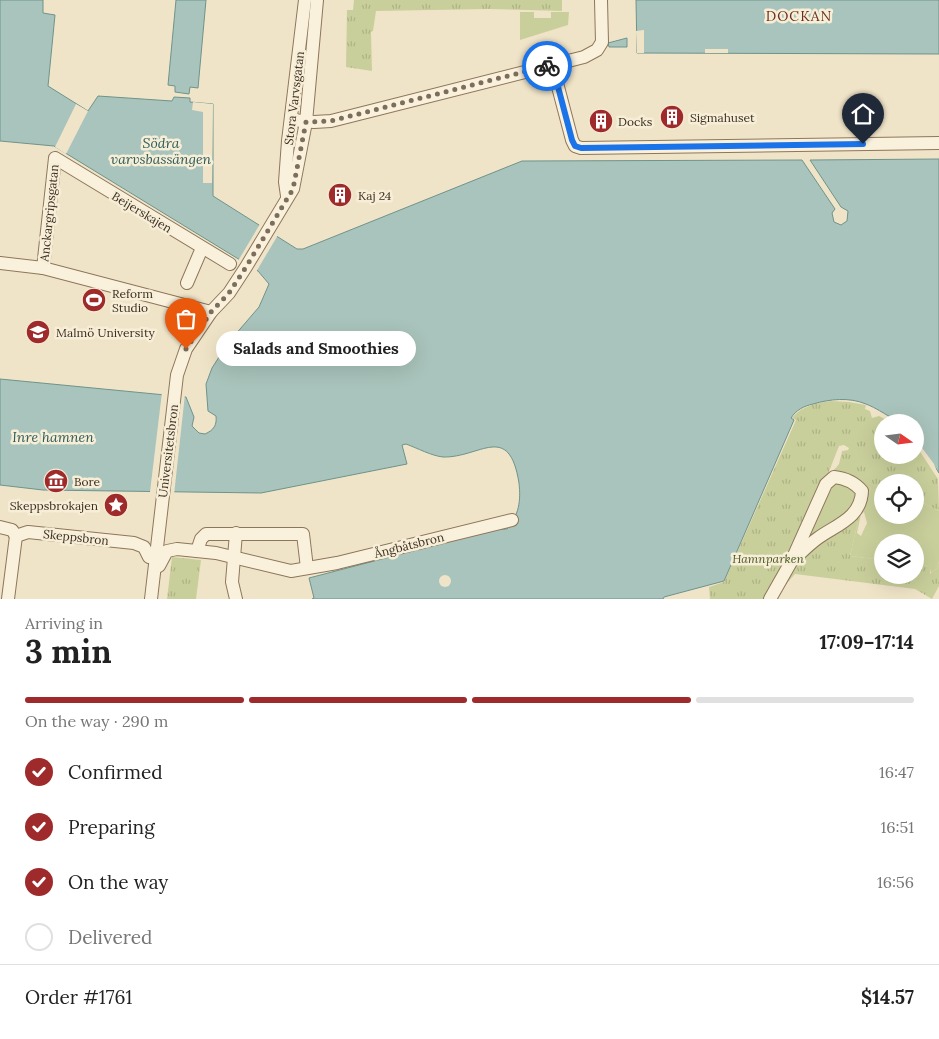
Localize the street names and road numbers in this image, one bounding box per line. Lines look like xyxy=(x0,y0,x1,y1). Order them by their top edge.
street label: Stora Varvsgatan xyxy=(281,50,307,146)
street label: Anckargripsgatan xyxy=(36,164,62,263)
street label: Beijerskajen xyxy=(109,188,175,236)
street label: Universitetsbron xyxy=(155,403,181,499)
street label: Skeppsbron xyxy=(42,526,110,548)
street label: Ångbåtsbron xyxy=(372,529,445,561)

